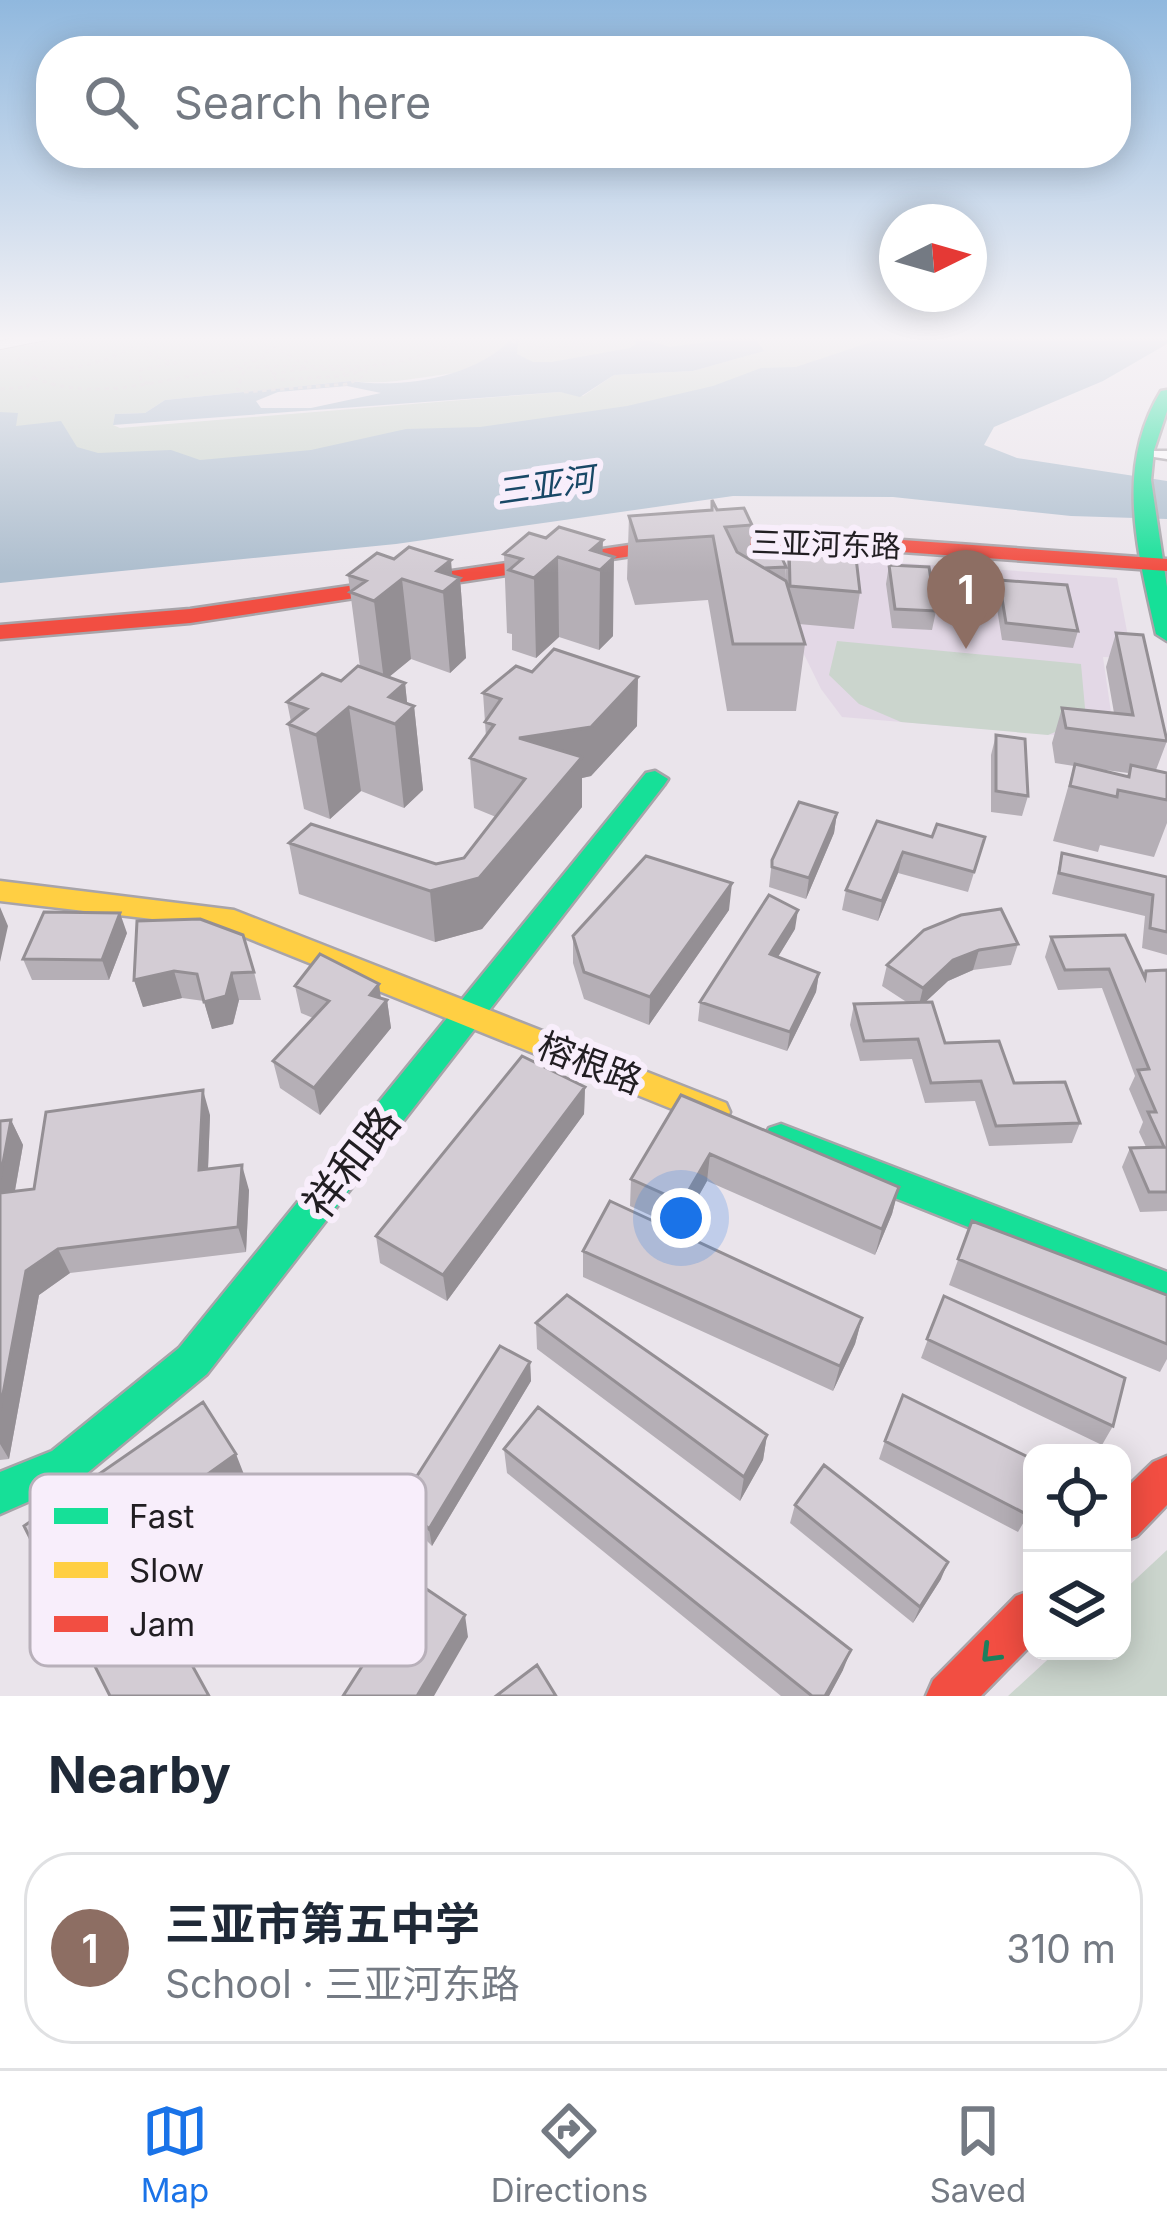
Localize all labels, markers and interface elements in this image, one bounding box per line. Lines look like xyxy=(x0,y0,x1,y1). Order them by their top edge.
search box xyxy=(36,36,1131,168)
icon: search xyxy=(78,69,144,135)
text: Search here xyxy=(174,75,431,130)
north arrow xyxy=(879,204,987,312)
water label: 三亚河 xyxy=(493,457,603,512)
street label: 三亚河东路 xyxy=(750,523,902,565)
pin: 1 xyxy=(927,550,1005,649)
street label: 榕根路 xyxy=(532,1023,648,1103)
street label: 祥和路 xyxy=(292,1097,410,1227)
your location xyxy=(651,1188,711,1248)
map controls xyxy=(1023,1444,1131,1660)
button: locate xyxy=(1023,1444,1131,1552)
legend xyxy=(30,1474,426,1666)
text: Fast xyxy=(129,1496,195,1536)
text: Slow xyxy=(129,1550,204,1590)
button: layers xyxy=(1023,1552,1131,1660)
text: Jam xyxy=(129,1604,195,1644)
one-way arrow xyxy=(982,1640,1004,1662)
text: Nearby xyxy=(48,1744,231,1805)
text: 三亚市第五中学 xyxy=(165,1896,480,1951)
text: 1 xyxy=(82,1925,98,1972)
text: 310 m xyxy=(1006,1925,1116,1972)
text: School · 三亚河东路 xyxy=(165,1960,520,2007)
tab: Map xyxy=(141,2098,209,2210)
tab: Directions xyxy=(491,2098,648,2210)
tab: Saved xyxy=(930,2098,1026,2210)

